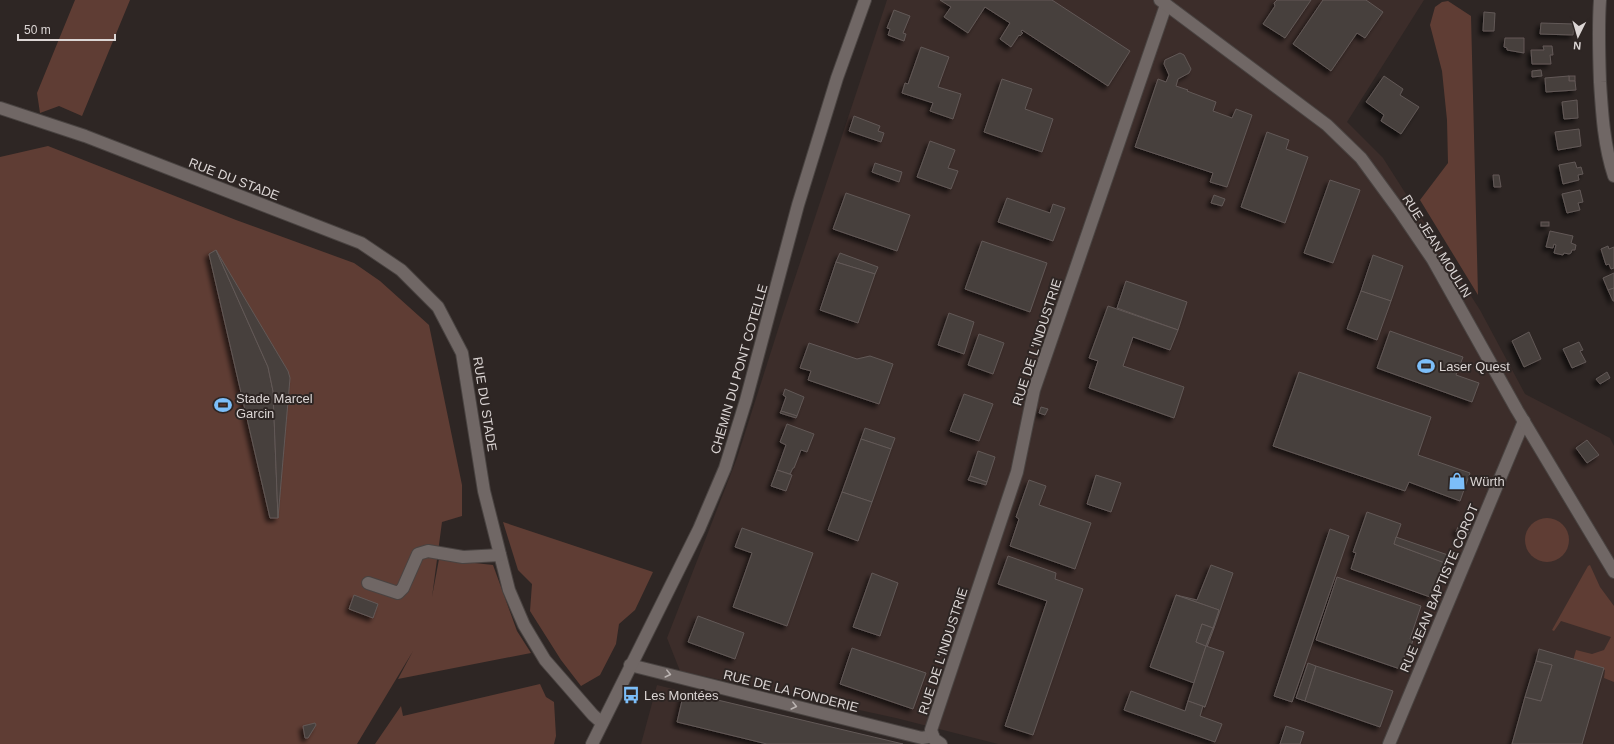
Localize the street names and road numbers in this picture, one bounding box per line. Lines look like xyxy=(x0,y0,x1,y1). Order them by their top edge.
street label: RUE DU STADE xyxy=(187,155,282,203)
street label: RUE JEAN MOULIN xyxy=(1399,192,1475,300)
street label: RUE DE L'INDUSTRIE xyxy=(1009,276,1065,407)
street label: CHEMIN DU PONT COTELLE xyxy=(708,282,771,456)
street label: RUE DU STADE xyxy=(470,356,500,453)
street label: RUE JEAN BAPTISTE COROT xyxy=(1397,502,1481,674)
street label: RUE DE L'INDUSTRIE xyxy=(915,585,971,716)
street label: RUE DE LA FONDERIE xyxy=(722,667,860,715)

